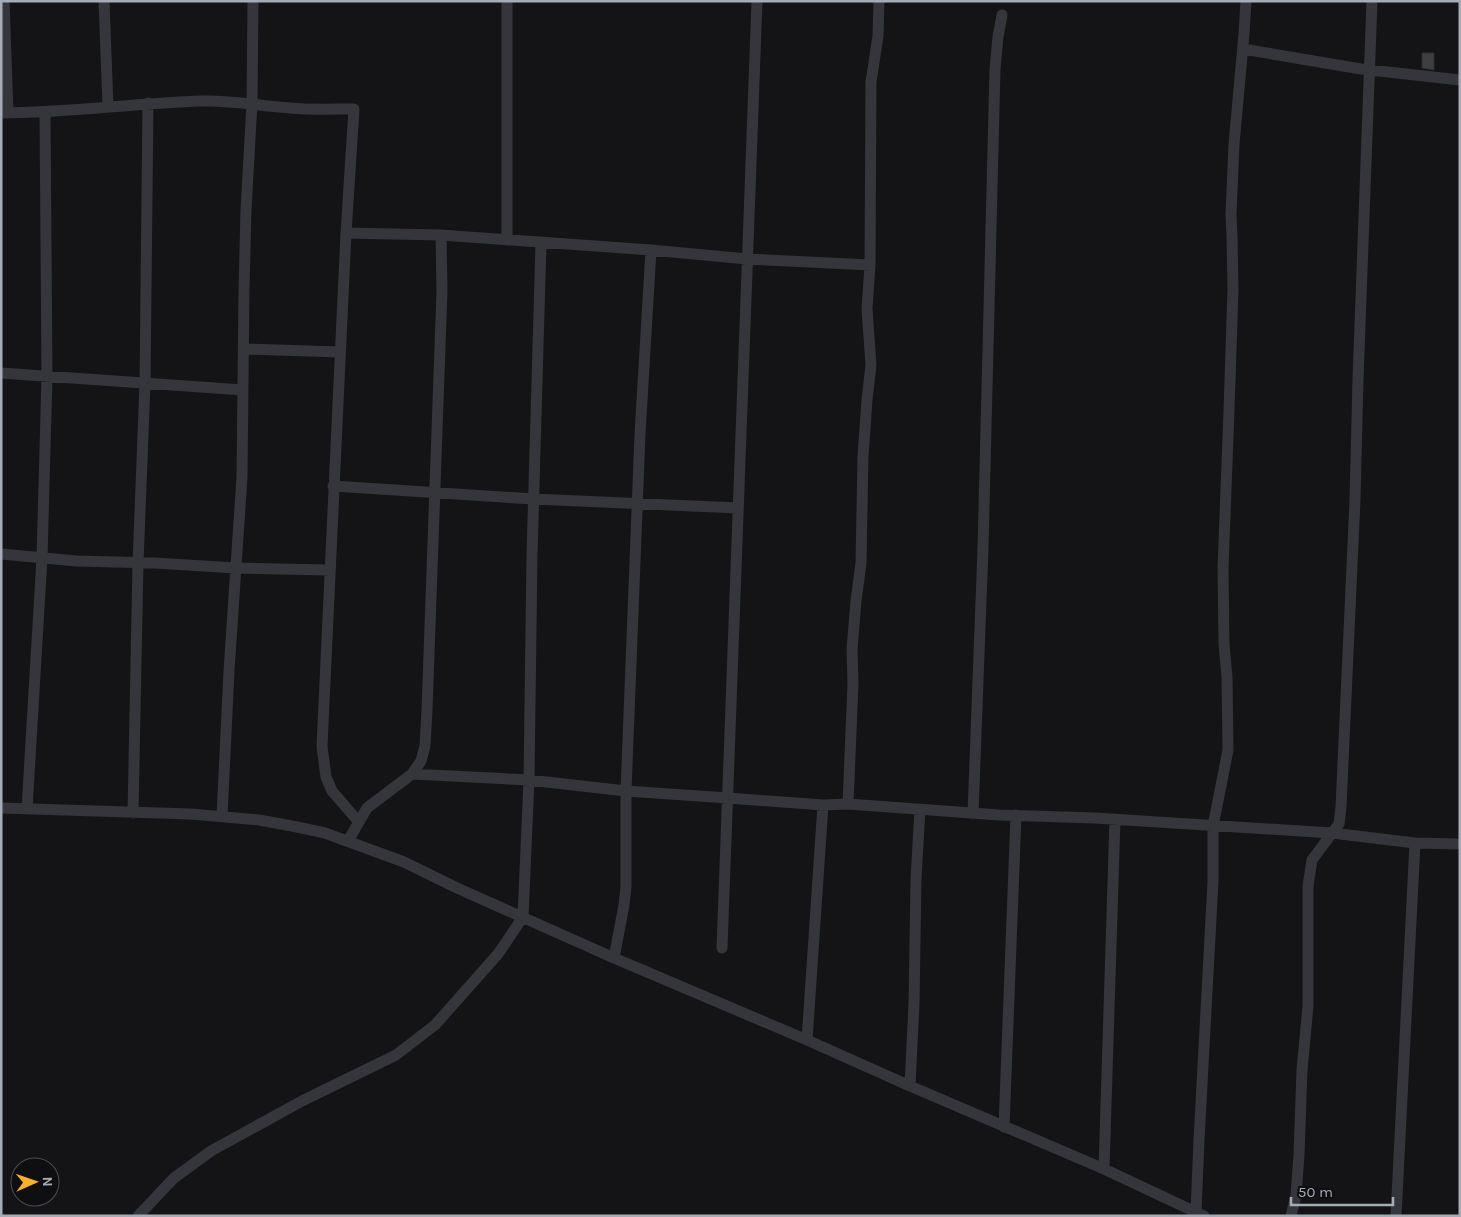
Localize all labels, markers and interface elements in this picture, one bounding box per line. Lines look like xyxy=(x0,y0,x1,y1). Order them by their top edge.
north arrow xyxy=(10,1157,60,1207)
scale bar xyxy=(1291,1174,1394,1206)
text: N xyxy=(39,1176,56,1187)
text: 50 m xyxy=(1298,1183,1333,1201)

